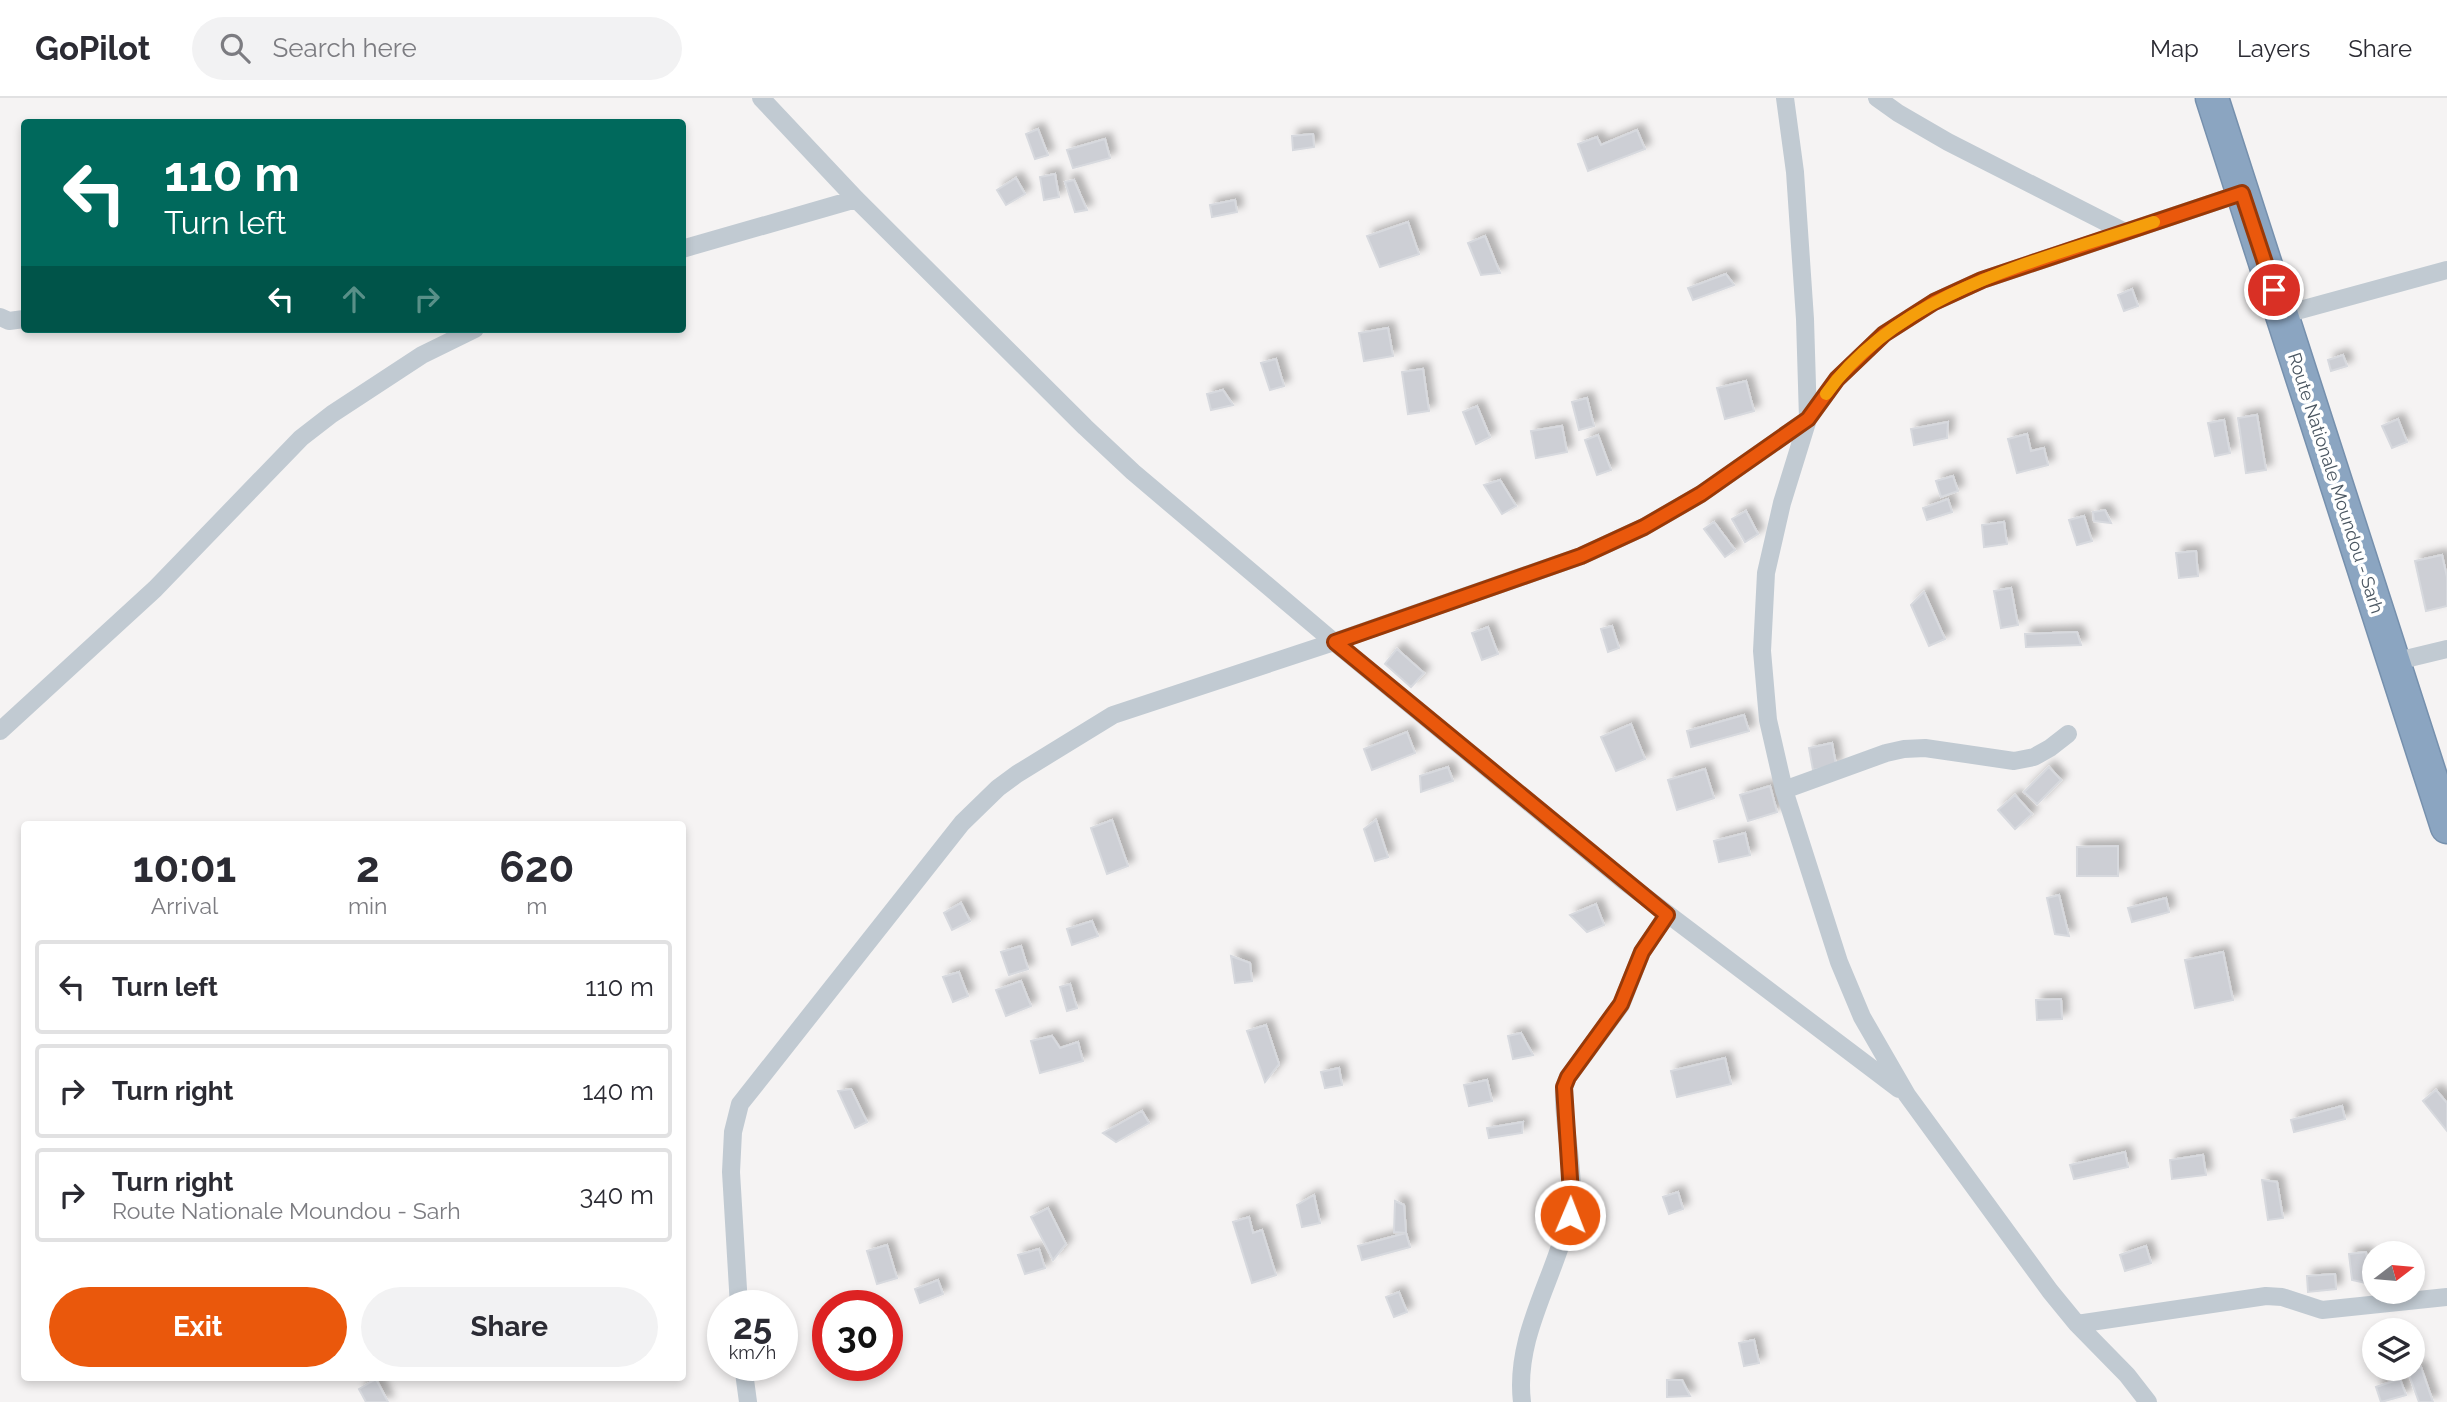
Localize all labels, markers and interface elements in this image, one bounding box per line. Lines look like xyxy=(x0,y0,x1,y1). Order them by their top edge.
search box xyxy=(192,17,682,80)
text: GoPilot xyxy=(35,29,150,68)
icon: search xyxy=(216,29,254,67)
text: Search here xyxy=(272,33,417,63)
text: Map xyxy=(2150,34,2199,63)
text: Layers xyxy=(2237,34,2310,63)
text: Share xyxy=(2348,34,2412,63)
text: 110 m xyxy=(164,145,300,202)
icon: left xyxy=(49,147,140,238)
text: Turn left xyxy=(164,204,286,241)
pin xyxy=(2244,260,2304,320)
icon: arrive xyxy=(2255,271,2293,309)
icon: left xyxy=(262,280,300,318)
icon: ahead xyxy=(335,280,373,318)
icon: right xyxy=(408,280,446,318)
street label: Route Nationale Moundou - Sarh xyxy=(2284,350,2388,616)
text: 10:01 xyxy=(133,843,236,892)
text: 2 xyxy=(356,843,380,892)
text: 620 xyxy=(499,843,574,892)
text: Arrival xyxy=(151,892,218,919)
text: min xyxy=(348,892,388,919)
text: m xyxy=(526,892,547,919)
icon: left xyxy=(53,968,91,1006)
text: Turn left xyxy=(112,972,218,1002)
text: 110 m xyxy=(585,972,654,1002)
icon: right xyxy=(53,1072,91,1110)
text: Turn right xyxy=(112,1076,233,1106)
text: 140 m xyxy=(582,1076,654,1106)
text: Turn right xyxy=(112,1167,233,1197)
icon: right xyxy=(53,1176,91,1214)
position arrow xyxy=(1533,1178,1607,1252)
text: 340 m xyxy=(579,1180,654,1210)
text: Route Nationale Moundou - Sarh xyxy=(112,1197,461,1224)
north arrow xyxy=(2362,1241,2426,1304)
map controls xyxy=(2362,1241,2425,1381)
button: Exit xyxy=(49,1287,347,1367)
button: Share xyxy=(361,1287,658,1367)
speed limit sign: 30 xyxy=(812,1290,903,1381)
text: 25 xyxy=(733,1306,772,1347)
button: layers xyxy=(2362,1318,2425,1381)
text: km/h xyxy=(729,1342,776,1363)

